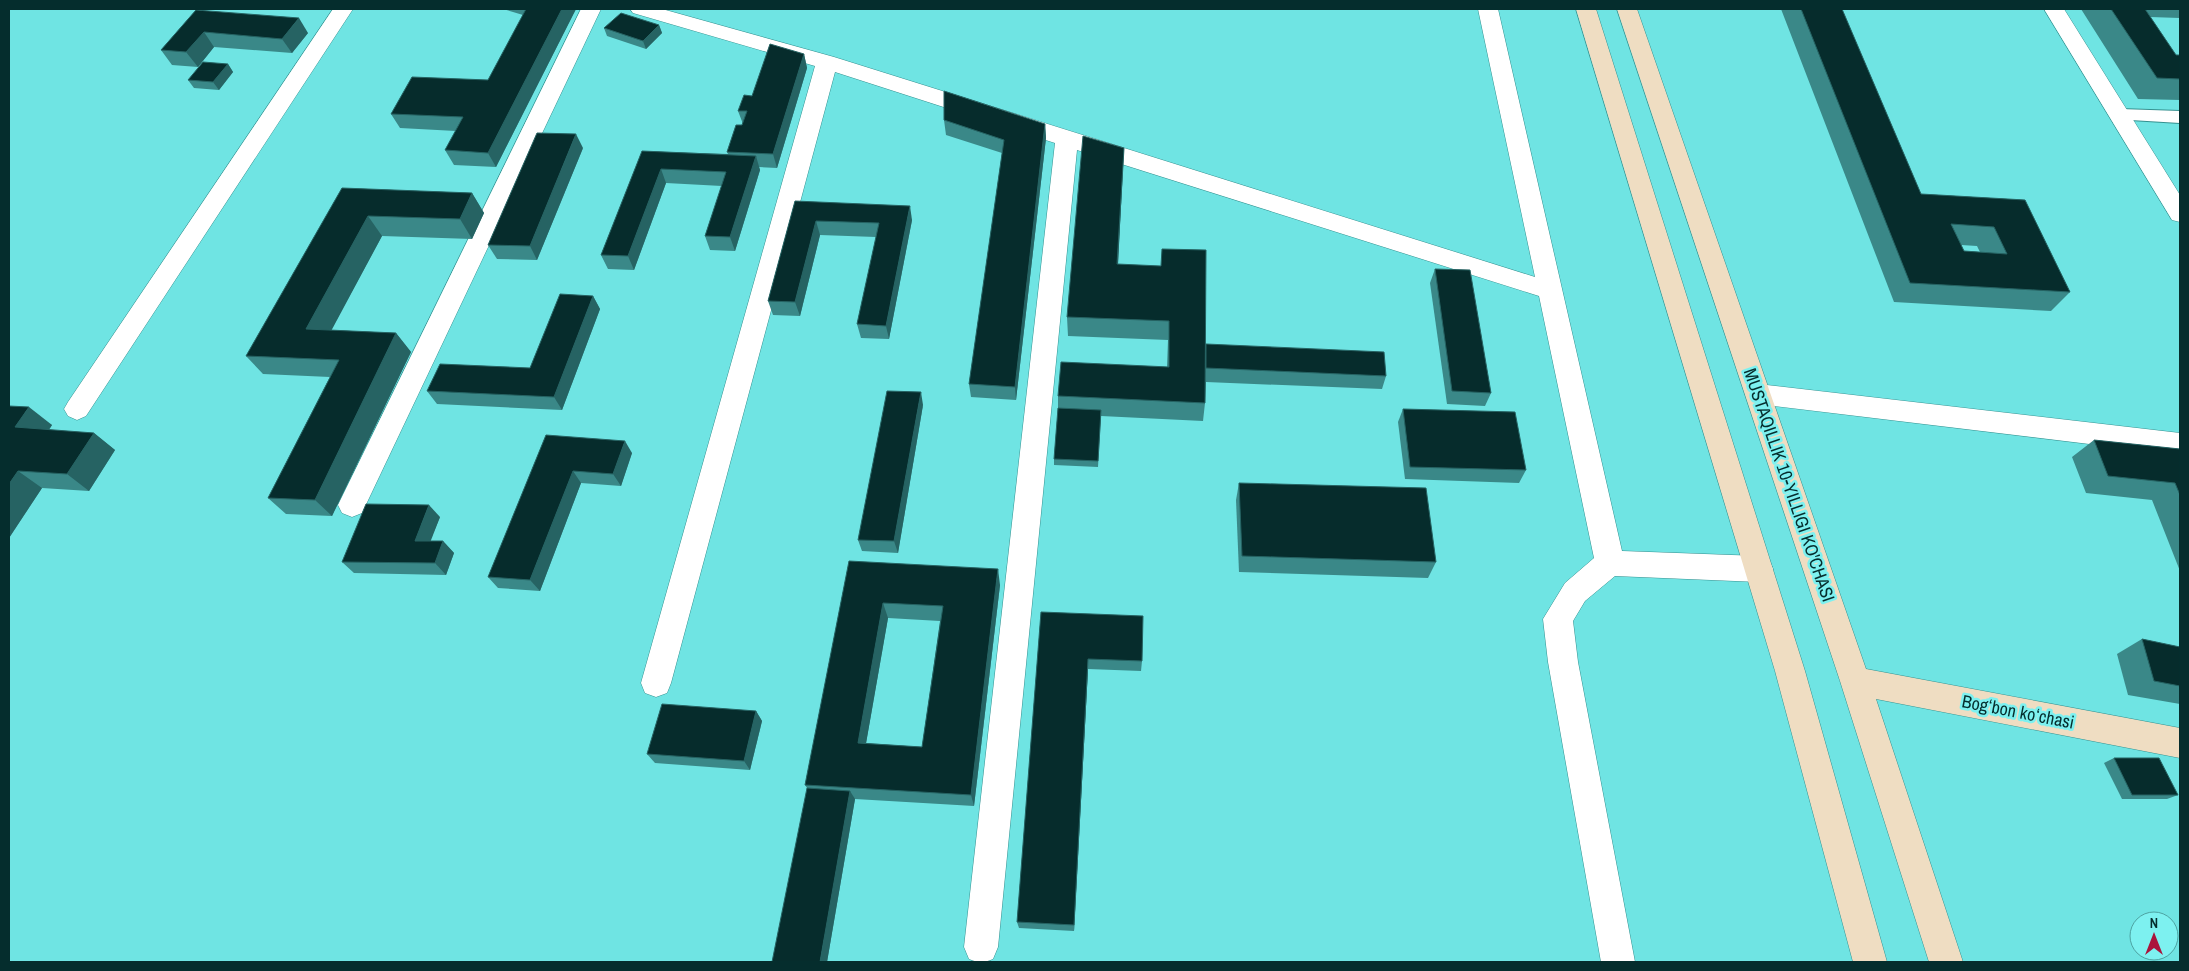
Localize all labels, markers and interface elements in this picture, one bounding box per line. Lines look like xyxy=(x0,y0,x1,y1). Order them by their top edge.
street label: MUSTAQILLIK 10-YILLIGI KO'CHASI xyxy=(1738,365,1841,605)
street label: Bogʻbon koʻchasi xyxy=(1960,688,2076,735)
north arrow xyxy=(2129,911,2179,961)
text: N xyxy=(2150,914,2158,932)

